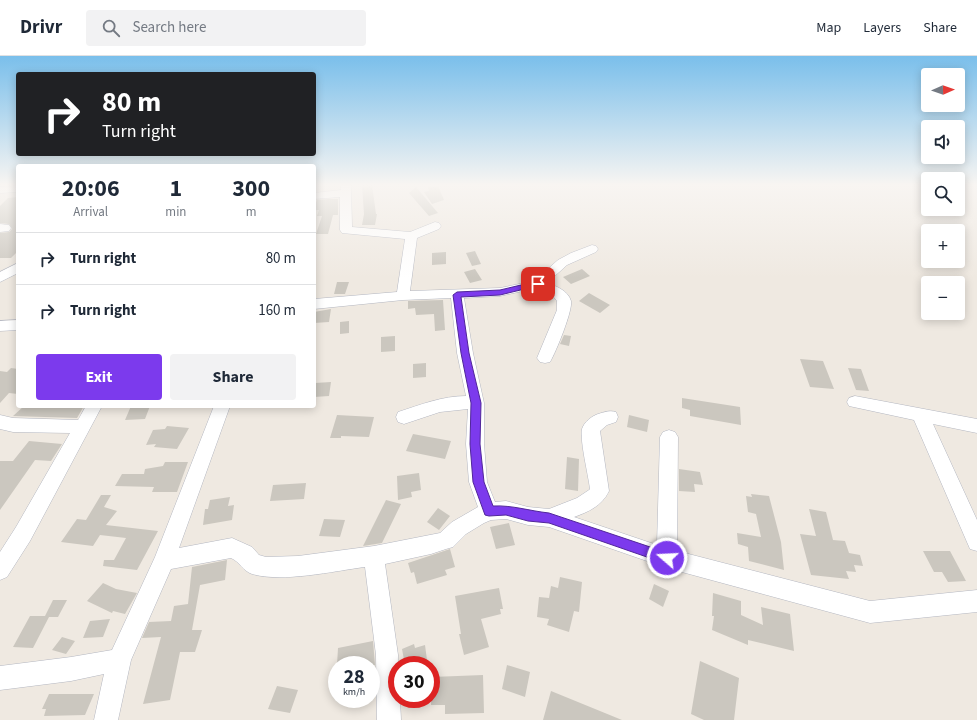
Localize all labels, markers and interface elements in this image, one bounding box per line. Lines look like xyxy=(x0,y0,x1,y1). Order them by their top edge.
search box xyxy=(86,10,366,46)
text: Drivr xyxy=(20,14,62,41)
icon: search xyxy=(100,17,122,39)
text: Search here xyxy=(132,17,206,38)
text: Map xyxy=(816,18,841,38)
text: Layers xyxy=(863,18,901,38)
text: Share xyxy=(923,18,957,38)
north arrow xyxy=(921,68,965,112)
map controls xyxy=(921,68,965,320)
text: 80 m xyxy=(102,82,161,122)
icon: right xyxy=(36,88,88,140)
text: Turn right xyxy=(102,119,176,144)
button: sound xyxy=(921,120,965,164)
text: 20:06 xyxy=(62,171,120,206)
text: 1 xyxy=(170,171,182,206)
text: 300 xyxy=(232,171,270,206)
button: search xyxy=(921,172,965,216)
text: Arrival xyxy=(73,203,108,221)
text: min xyxy=(165,203,186,221)
text: m xyxy=(246,203,257,221)
button: + xyxy=(921,224,965,268)
icon: right xyxy=(36,248,58,270)
text: Turn right xyxy=(70,248,136,269)
text: 80 m xyxy=(266,248,296,269)
pin xyxy=(521,267,555,301)
icon: arrive xyxy=(527,273,549,295)
button: − xyxy=(921,276,965,320)
icon: right xyxy=(36,300,58,322)
text: Turn right xyxy=(70,300,136,321)
text: 160 m xyxy=(258,300,296,321)
button: Exit xyxy=(36,354,162,400)
button: Share xyxy=(170,354,296,400)
position arrow xyxy=(646,537,688,579)
speed limit sign: 30 xyxy=(388,656,440,708)
text: 28 xyxy=(343,663,365,691)
text: km/h xyxy=(343,685,365,699)

